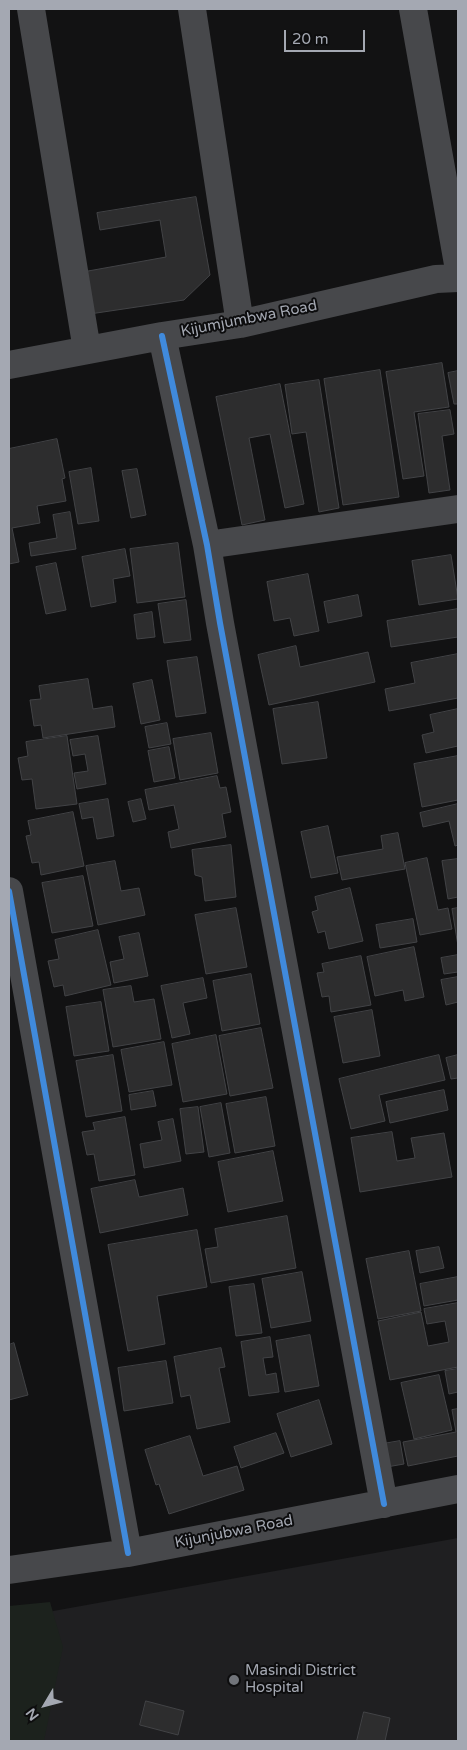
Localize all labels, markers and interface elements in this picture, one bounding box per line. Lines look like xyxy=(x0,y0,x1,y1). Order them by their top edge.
scale bar xyxy=(287,20,368,52)
text: 20 m xyxy=(292,30,329,48)
street label: Kijumjumbwa Road xyxy=(179,297,319,341)
street label: Kijunjubwa Road xyxy=(173,1512,295,1552)
place label: Masindi District Hospital xyxy=(245,1662,356,1697)
marker: Masindi District Hospital xyxy=(227,1673,241,1687)
north arrow xyxy=(20,1680,70,1730)
text: N xyxy=(22,1705,43,1724)

